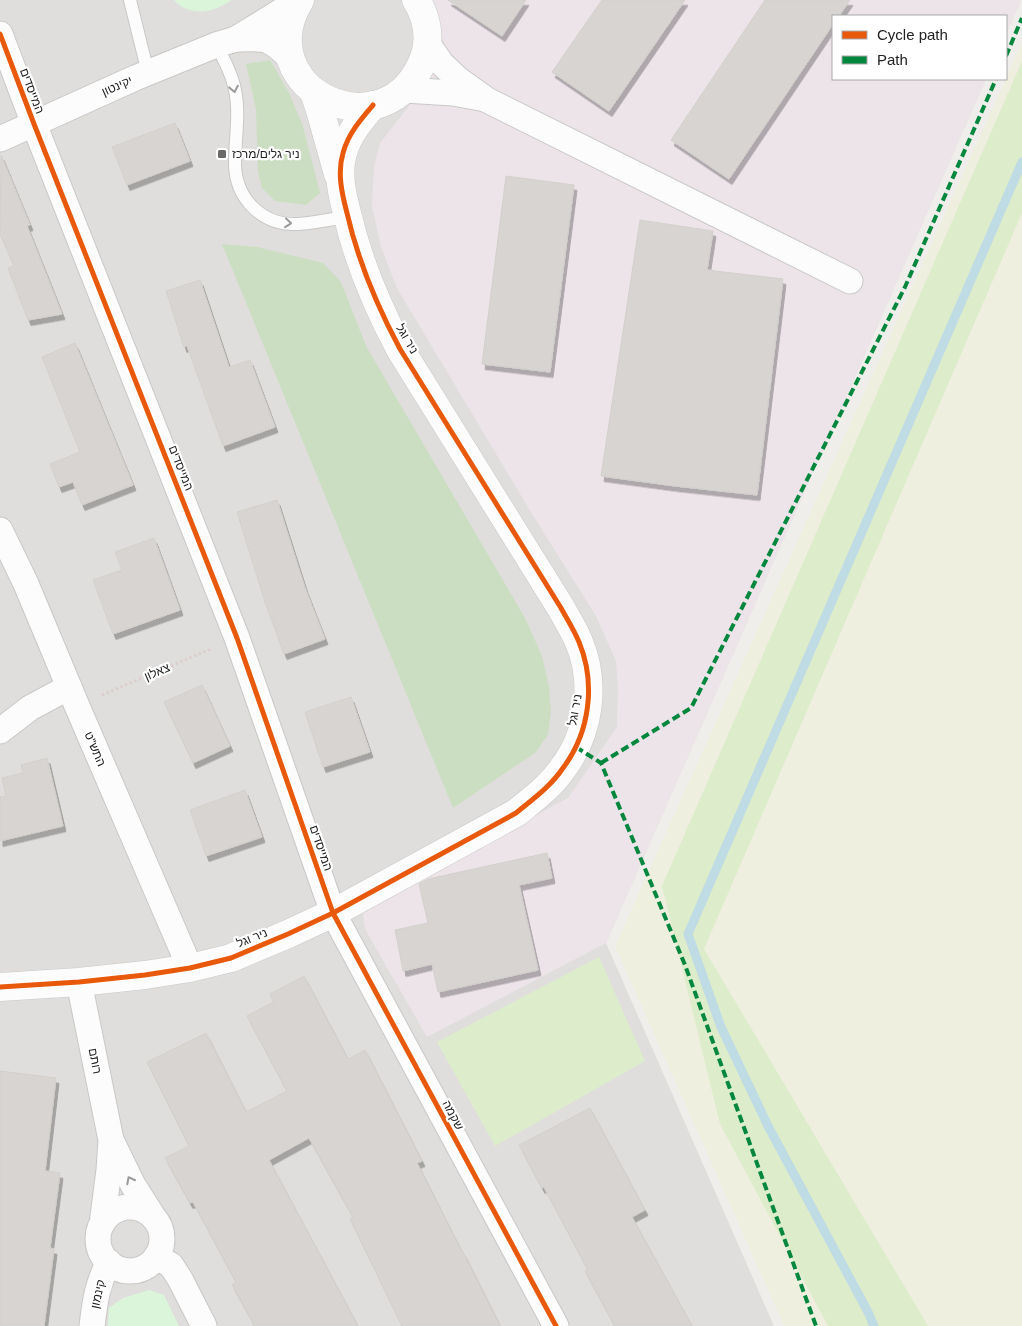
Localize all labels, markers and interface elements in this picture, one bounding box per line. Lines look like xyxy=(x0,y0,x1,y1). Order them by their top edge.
legend xyxy=(832,15,1007,80)
text: Cycle path xyxy=(877,26,948,43)
text: Path xyxy=(877,51,908,68)
street label: המייסדים xyxy=(17,66,47,116)
street label: יקינטון xyxy=(100,73,134,99)
one-way arrow xyxy=(229,85,239,94)
place label: ניר גלים/מרכז xyxy=(232,147,300,161)
marker: ניר גלים/מרכז xyxy=(216,148,228,160)
one-way arrow xyxy=(284,217,292,228)
street label: ניר וגל xyxy=(393,322,421,356)
street label: המייסדים xyxy=(166,443,196,493)
street label: צאלון xyxy=(142,660,172,684)
street label: ניר וגל xyxy=(565,693,585,727)
street label: התש"ט xyxy=(81,729,109,769)
street label: המייסדים xyxy=(307,823,335,873)
street label: ניר וגל xyxy=(235,926,269,950)
street label: רותם xyxy=(86,1047,104,1075)
street label: שקמה xyxy=(439,1098,467,1132)
one-way arrow xyxy=(126,1176,136,1185)
street label: קינמון xyxy=(88,1278,108,1310)

